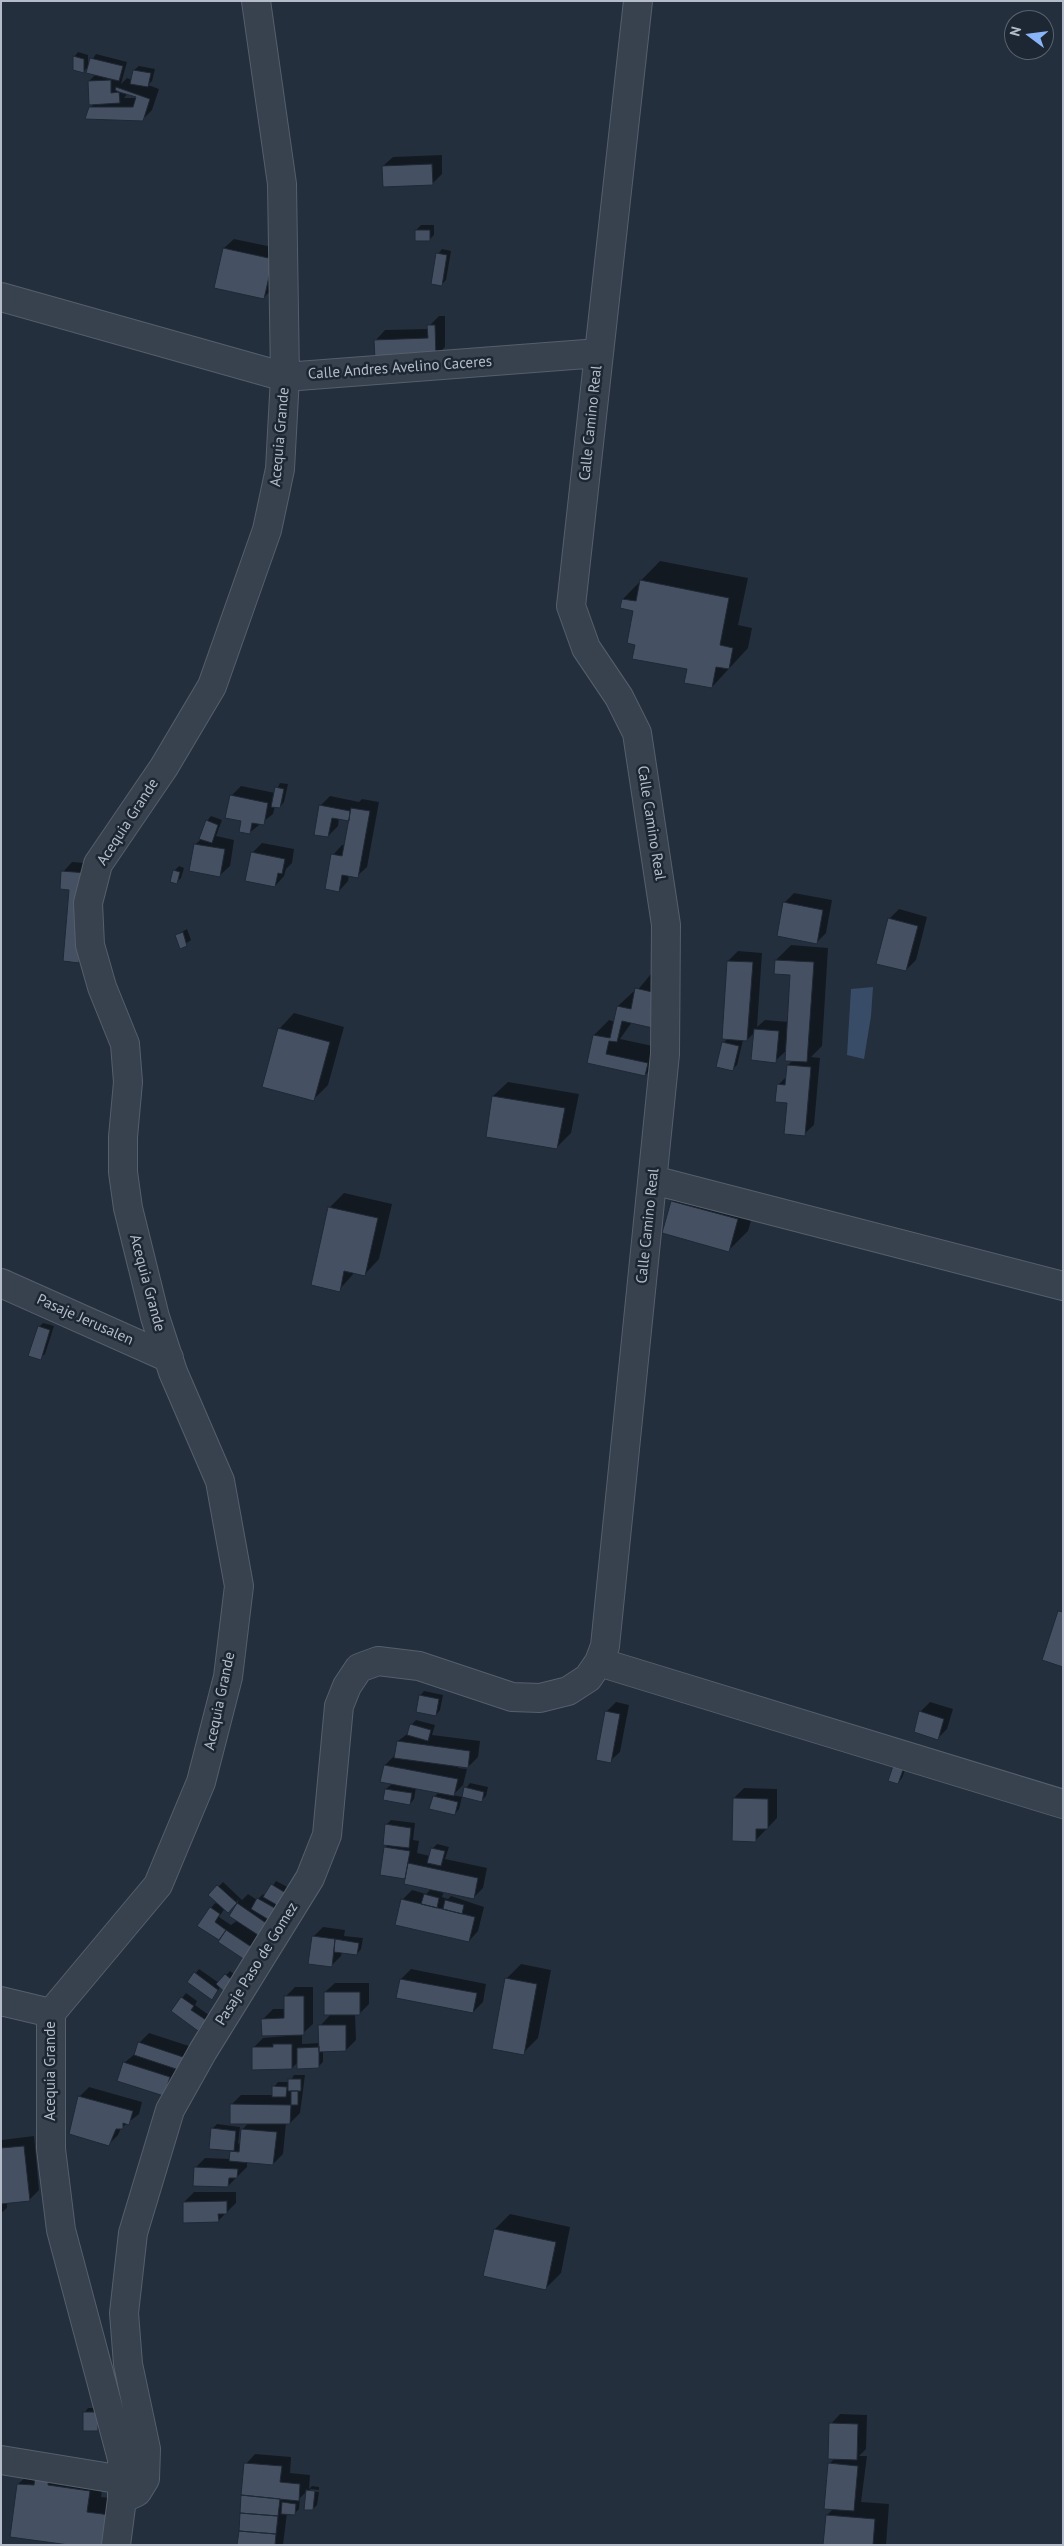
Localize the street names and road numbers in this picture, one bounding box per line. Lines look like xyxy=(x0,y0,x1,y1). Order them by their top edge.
street label: Calle Andres Avelino Caceres xyxy=(307,353,493,383)
street label: Calle Camino Real xyxy=(576,364,606,482)
street label: Acequia Grande xyxy=(267,387,293,487)
street label: Calle Camino Real xyxy=(633,764,669,882)
street label: Acequia Grande xyxy=(93,775,163,869)
street label: Calle Camino Real xyxy=(633,1167,663,1285)
street label: Acequia Grande xyxy=(125,1233,169,1333)
street label: Pasaje Jerusalen xyxy=(34,1291,136,1349)
street label: Acequia Grande xyxy=(201,1650,239,1752)
street label: Pasaje Paso de Gomez xyxy=(212,1899,302,2029)
street label: Acequia Grande xyxy=(42,2021,60,2121)

